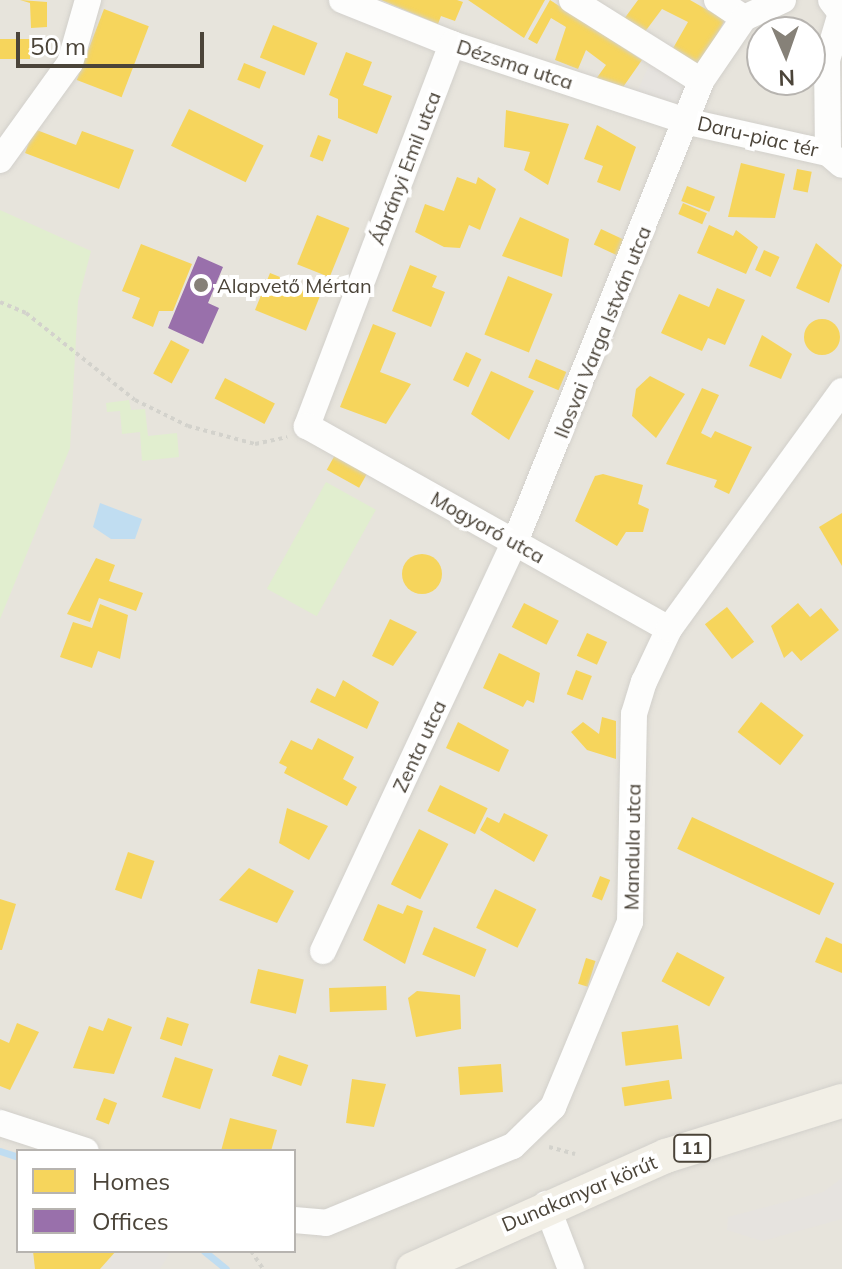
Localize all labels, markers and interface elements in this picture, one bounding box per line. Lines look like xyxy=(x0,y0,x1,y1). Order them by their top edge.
scale bar xyxy=(20,16,208,66)
north arrow xyxy=(746,16,826,96)
text: 50 m xyxy=(30,31,86,61)
street label: Dézsma utca xyxy=(454,34,576,94)
text: N xyxy=(778,64,796,92)
street label: Ábrányi Emil utca xyxy=(365,88,445,248)
street label: Daru-piac tér xyxy=(695,110,821,162)
street label: Ilosvai Varga István utca xyxy=(548,222,656,442)
place label: Alapvető Mértan xyxy=(217,273,372,297)
marker: Alapvető Mértan xyxy=(192,276,210,294)
street label: Mogyoró utca xyxy=(427,486,549,568)
street label: Zenta utca xyxy=(387,696,451,796)
street label: Mandula utca xyxy=(619,783,645,911)
road number: 11 xyxy=(672,1134,712,1162)
legend xyxy=(16,1149,296,1253)
street label: Dunakanyar körút xyxy=(498,1149,660,1237)
text: Homes xyxy=(92,1166,170,1196)
text: Offices xyxy=(92,1206,169,1236)

